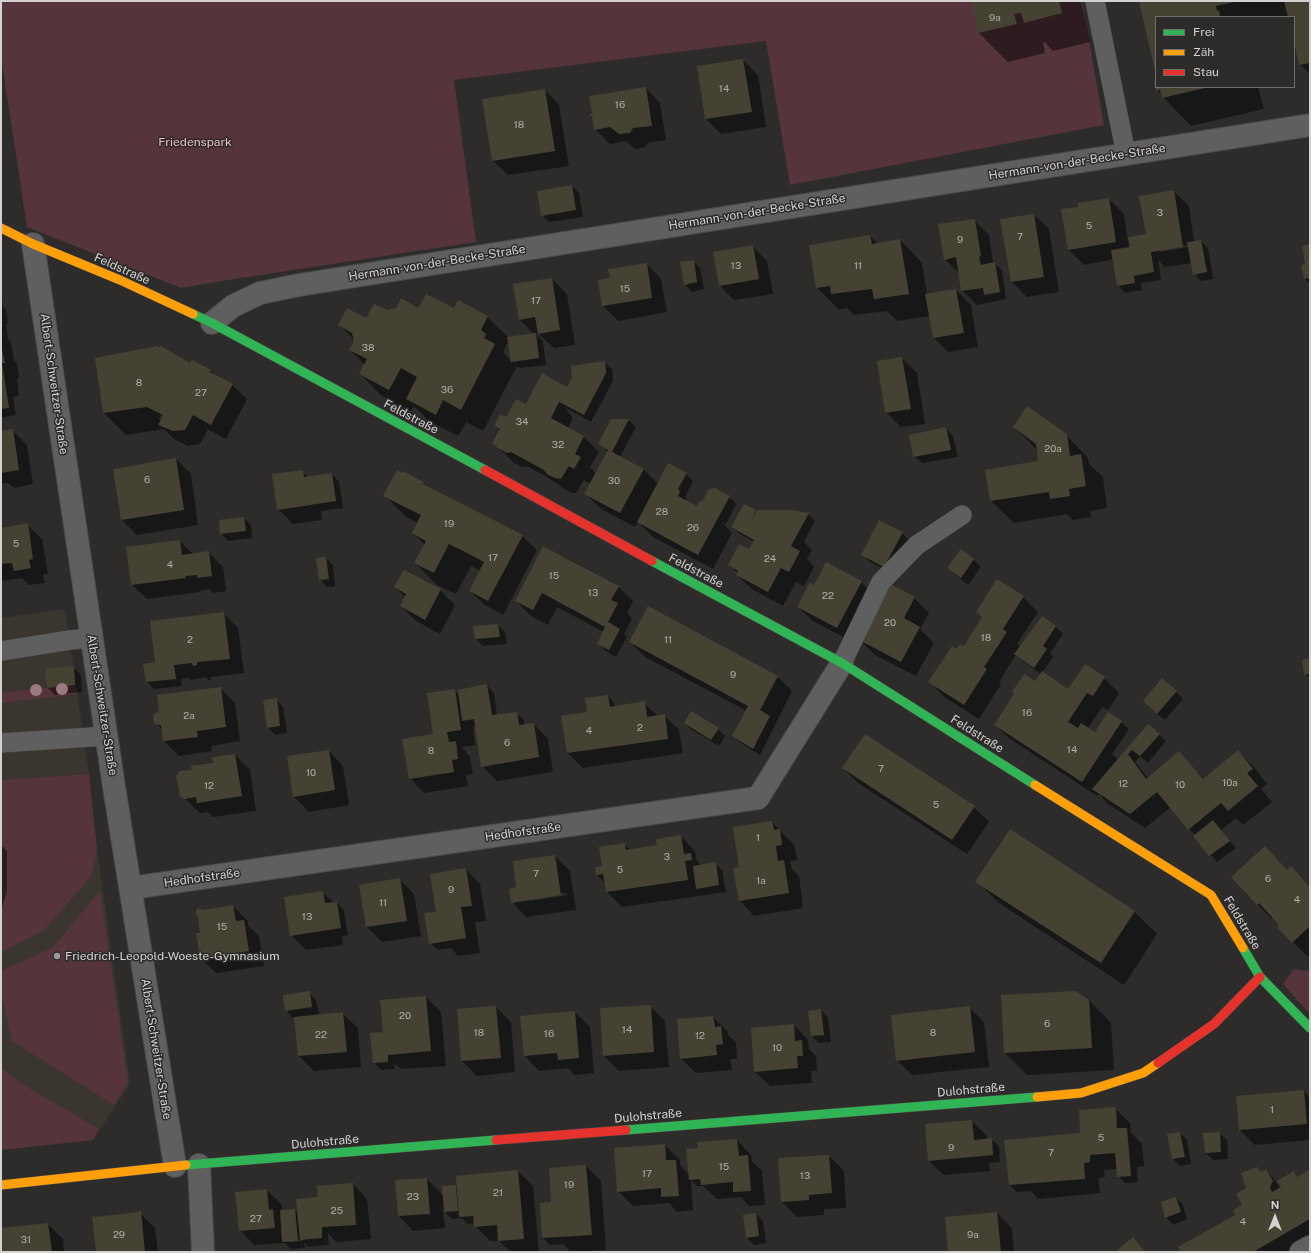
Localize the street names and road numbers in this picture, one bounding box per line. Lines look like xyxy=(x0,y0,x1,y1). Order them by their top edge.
street label: Hermann-von-der-Becke-Straße xyxy=(987,141,1167,183)
street label: Hermann-von-der-Becke-Straße xyxy=(667,191,847,233)
street label: Hermann-von-der-Becke-Straße xyxy=(347,242,527,284)
street label: Feldstraße xyxy=(92,250,152,288)
street label: Albert-Schweitzer-Straße xyxy=(37,312,71,456)
street label: Feldstraße xyxy=(381,397,441,437)
street label: Feldstraße xyxy=(666,551,726,591)
street label: Albert-Schweitzer-Straße xyxy=(84,634,120,776)
street label: Feldstraße xyxy=(948,712,1006,756)
street label: Hedhofstraße xyxy=(484,820,562,844)
street label: Hedhofstraße xyxy=(163,866,241,890)
street label: Feldstraße xyxy=(1220,894,1264,952)
street label: Albert-Schweitzer-Straße xyxy=(138,978,174,1120)
street label: Dulohstraße xyxy=(937,1080,1005,1100)
street label: Dulohstraße xyxy=(614,1106,682,1126)
street label: Dulohstraße xyxy=(291,1132,359,1152)

